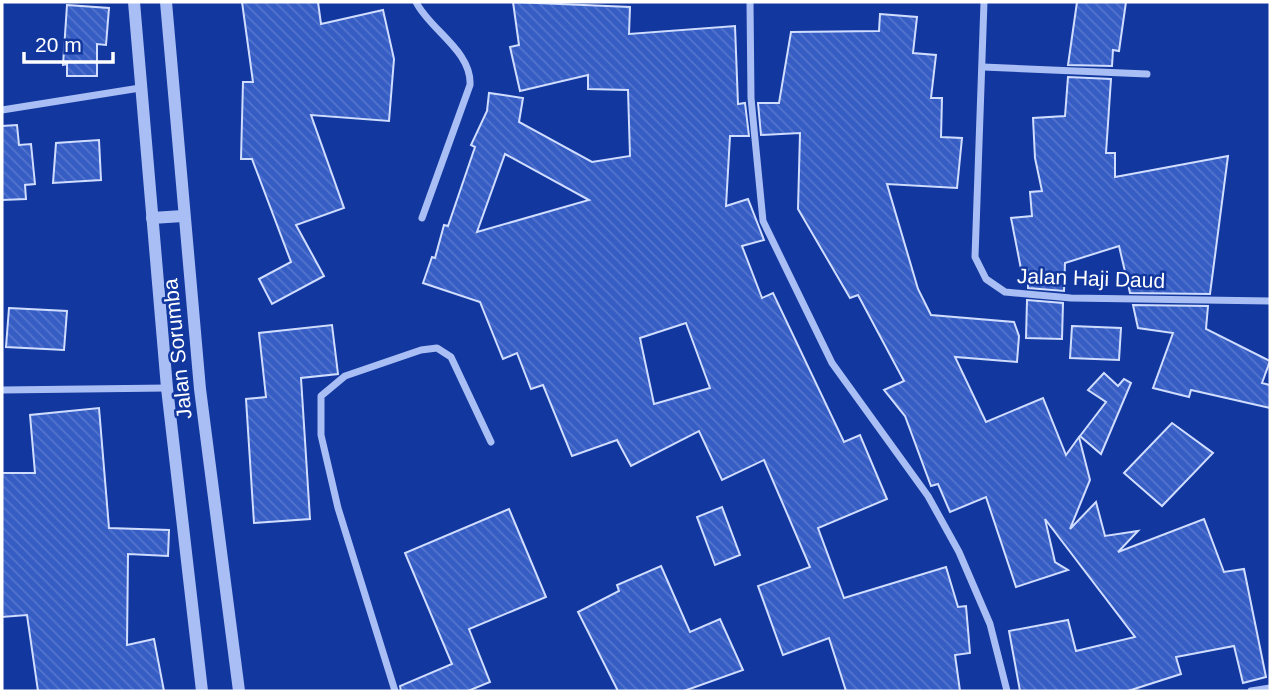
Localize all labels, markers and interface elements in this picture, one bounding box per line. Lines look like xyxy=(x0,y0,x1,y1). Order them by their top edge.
scale bar xyxy=(24,21,114,65)
text: 20 m xyxy=(35,33,82,56)
street label: Jalan Haji Daud xyxy=(1017,264,1165,292)
street label: Jalan Sorumba xyxy=(158,277,196,420)

